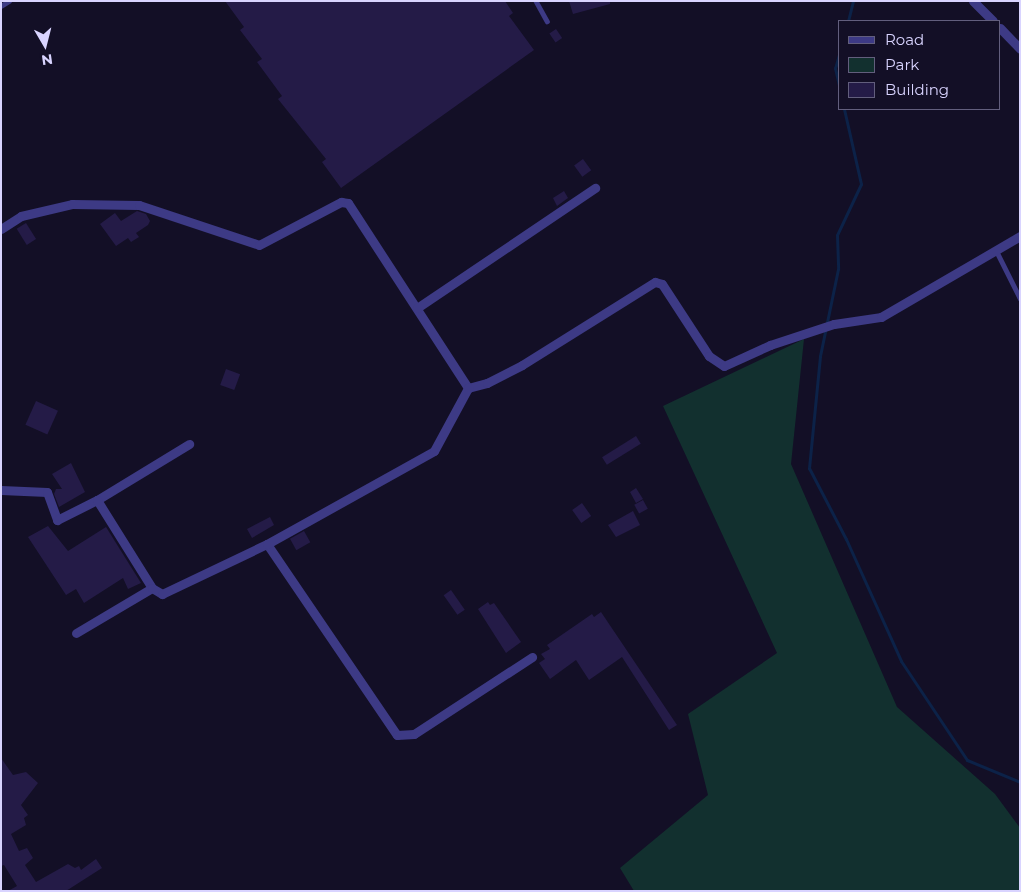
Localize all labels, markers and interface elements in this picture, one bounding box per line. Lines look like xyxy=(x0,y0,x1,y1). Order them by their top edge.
north arrow xyxy=(20,20,70,70)
legend xyxy=(838,20,1001,110)
text: Road xyxy=(885,30,924,49)
text: N xyxy=(40,50,54,70)
text: Park xyxy=(885,55,919,74)
text: Building xyxy=(885,80,949,99)

